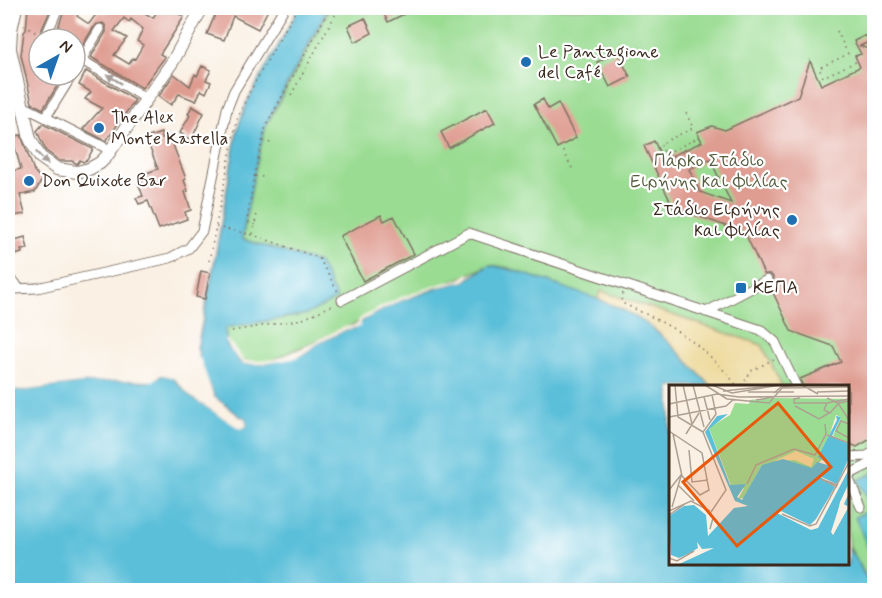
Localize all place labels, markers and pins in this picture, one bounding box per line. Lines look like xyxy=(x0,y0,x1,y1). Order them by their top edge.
place label: Le Pantagione del Café xyxy=(538,40,659,85)
marker: Le Pantagione del Café xyxy=(519,55,533,69)
place label: The Alex Monte Kastella xyxy=(111,106,228,151)
marker: The Alex Monte Kastella xyxy=(92,121,106,135)
place label: Don Quixote Bar xyxy=(41,169,167,193)
marker: Don Quixote Bar xyxy=(22,174,36,188)
place label: Στάδιο Ειρήνης και Φιλίας xyxy=(653,198,780,243)
marker: Στάδιο Ειρήνης και Φιλίας xyxy=(785,213,799,227)
place label: ΚΕΠΑ xyxy=(753,276,798,300)
marker: ΚΕΠΑ xyxy=(734,281,748,295)

